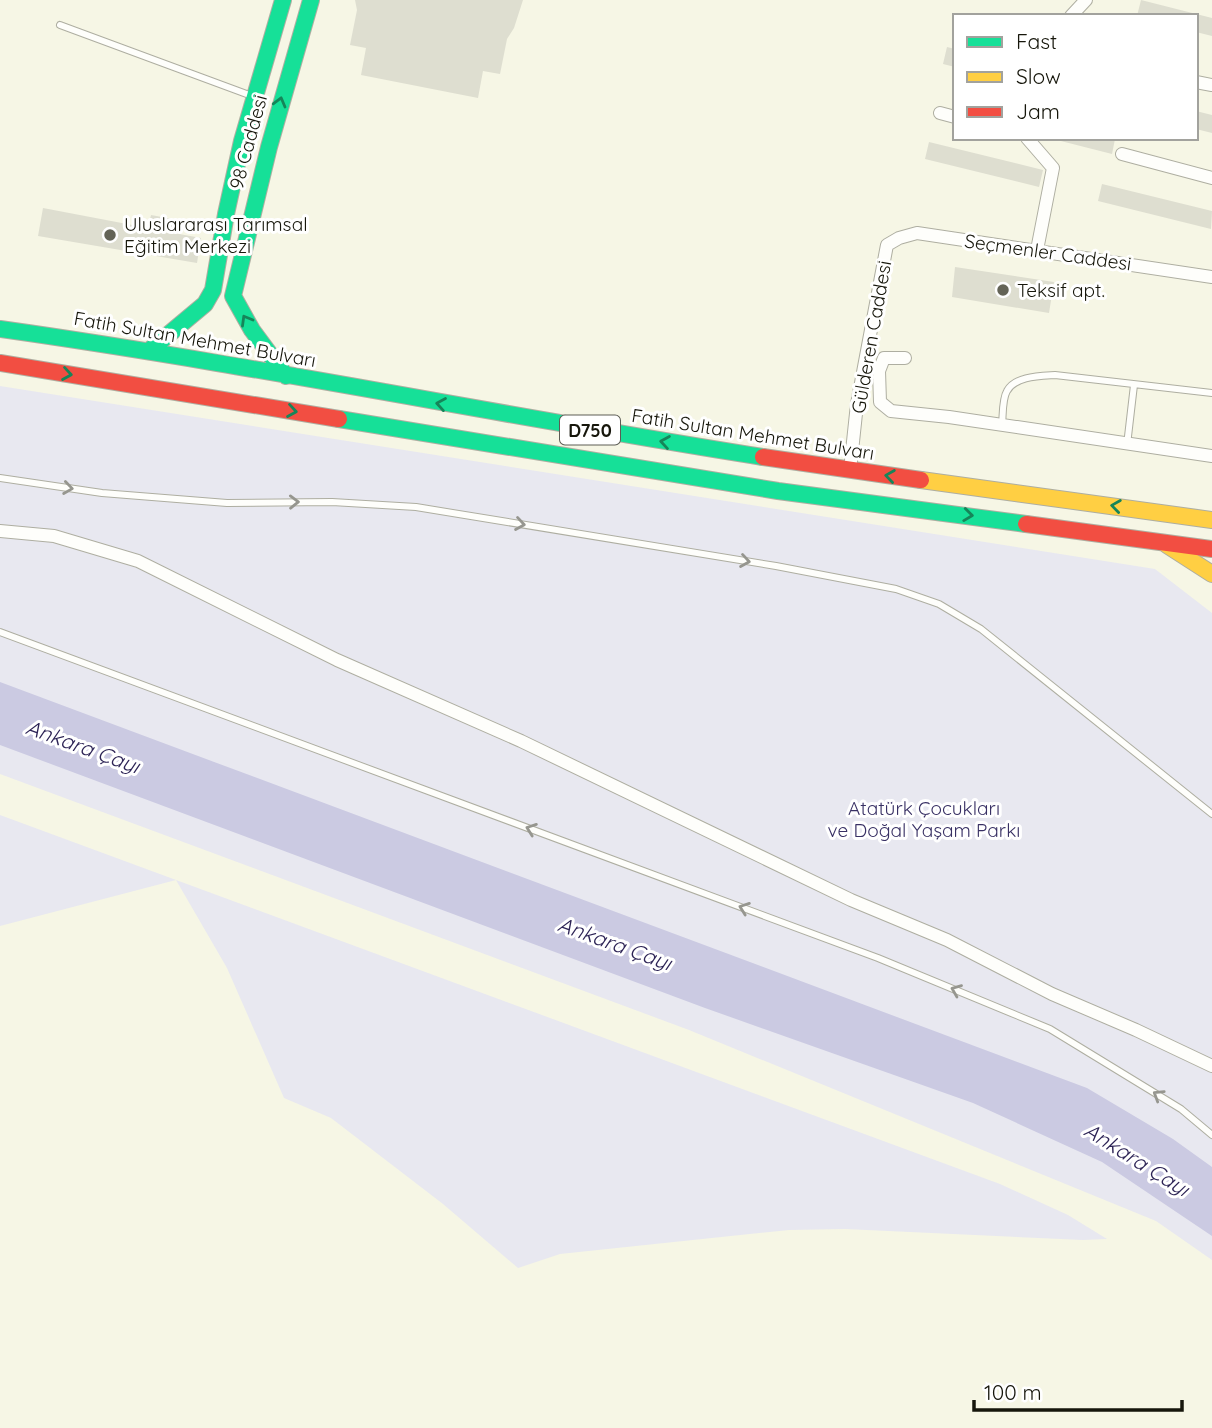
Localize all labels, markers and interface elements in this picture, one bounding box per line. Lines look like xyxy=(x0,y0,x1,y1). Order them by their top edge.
legend xyxy=(953,14,1198,140)
text: Fast xyxy=(1016,28,1057,54)
text: Slow xyxy=(1016,63,1061,89)
street label: 98 Caddesi xyxy=(224,92,272,192)
one-way arrow xyxy=(272,96,286,108)
text: Jam xyxy=(1016,98,1060,124)
place label: Uluslararası Tarımsal Eğitim Merkezi xyxy=(124,212,308,258)
marker: Uluslararası Tarımsal Eğitim Merkezi xyxy=(102,227,118,243)
street label: Seçmenler Caddesi xyxy=(963,228,1133,276)
street label: Gülderen Caddesi xyxy=(846,259,896,415)
place label: Teksif apt. xyxy=(1017,278,1105,302)
marker: Teksif apt. xyxy=(995,282,1011,298)
street label: Fatih Sultan Mehmet Bulvarı xyxy=(72,306,318,372)
one-way arrow xyxy=(242,315,255,328)
one-way arrow xyxy=(61,366,73,381)
one-way arrow xyxy=(435,397,447,412)
one-way arrow xyxy=(286,403,298,418)
street label: Fatih Sultan Mehmet Bulvarı xyxy=(630,403,876,465)
road number: D750 xyxy=(560,416,620,444)
one-way arrow xyxy=(659,435,671,450)
one-way arrow xyxy=(884,469,896,484)
one-way arrow xyxy=(62,480,73,495)
one-way arrow xyxy=(289,495,300,510)
one-way arrow xyxy=(1110,499,1121,514)
one-way arrow xyxy=(962,508,973,523)
one-way arrow xyxy=(514,516,526,531)
one-way arrow xyxy=(739,553,751,568)
water label: Ankara Çayı xyxy=(23,713,145,779)
park label: Atatürk Çocukları ve Doğal Yaşam Parkı xyxy=(828,796,1020,842)
one-way arrow xyxy=(525,823,537,837)
one-way arrow xyxy=(739,902,751,916)
water label: Ankara Çayı xyxy=(555,910,677,976)
one-way arrow xyxy=(951,984,964,998)
one-way arrow xyxy=(1152,1090,1165,1103)
water label: Ankara Çayı xyxy=(1080,1117,1196,1202)
scale bar xyxy=(974,1368,1182,1412)
text: 100 m xyxy=(984,1379,1042,1405)

